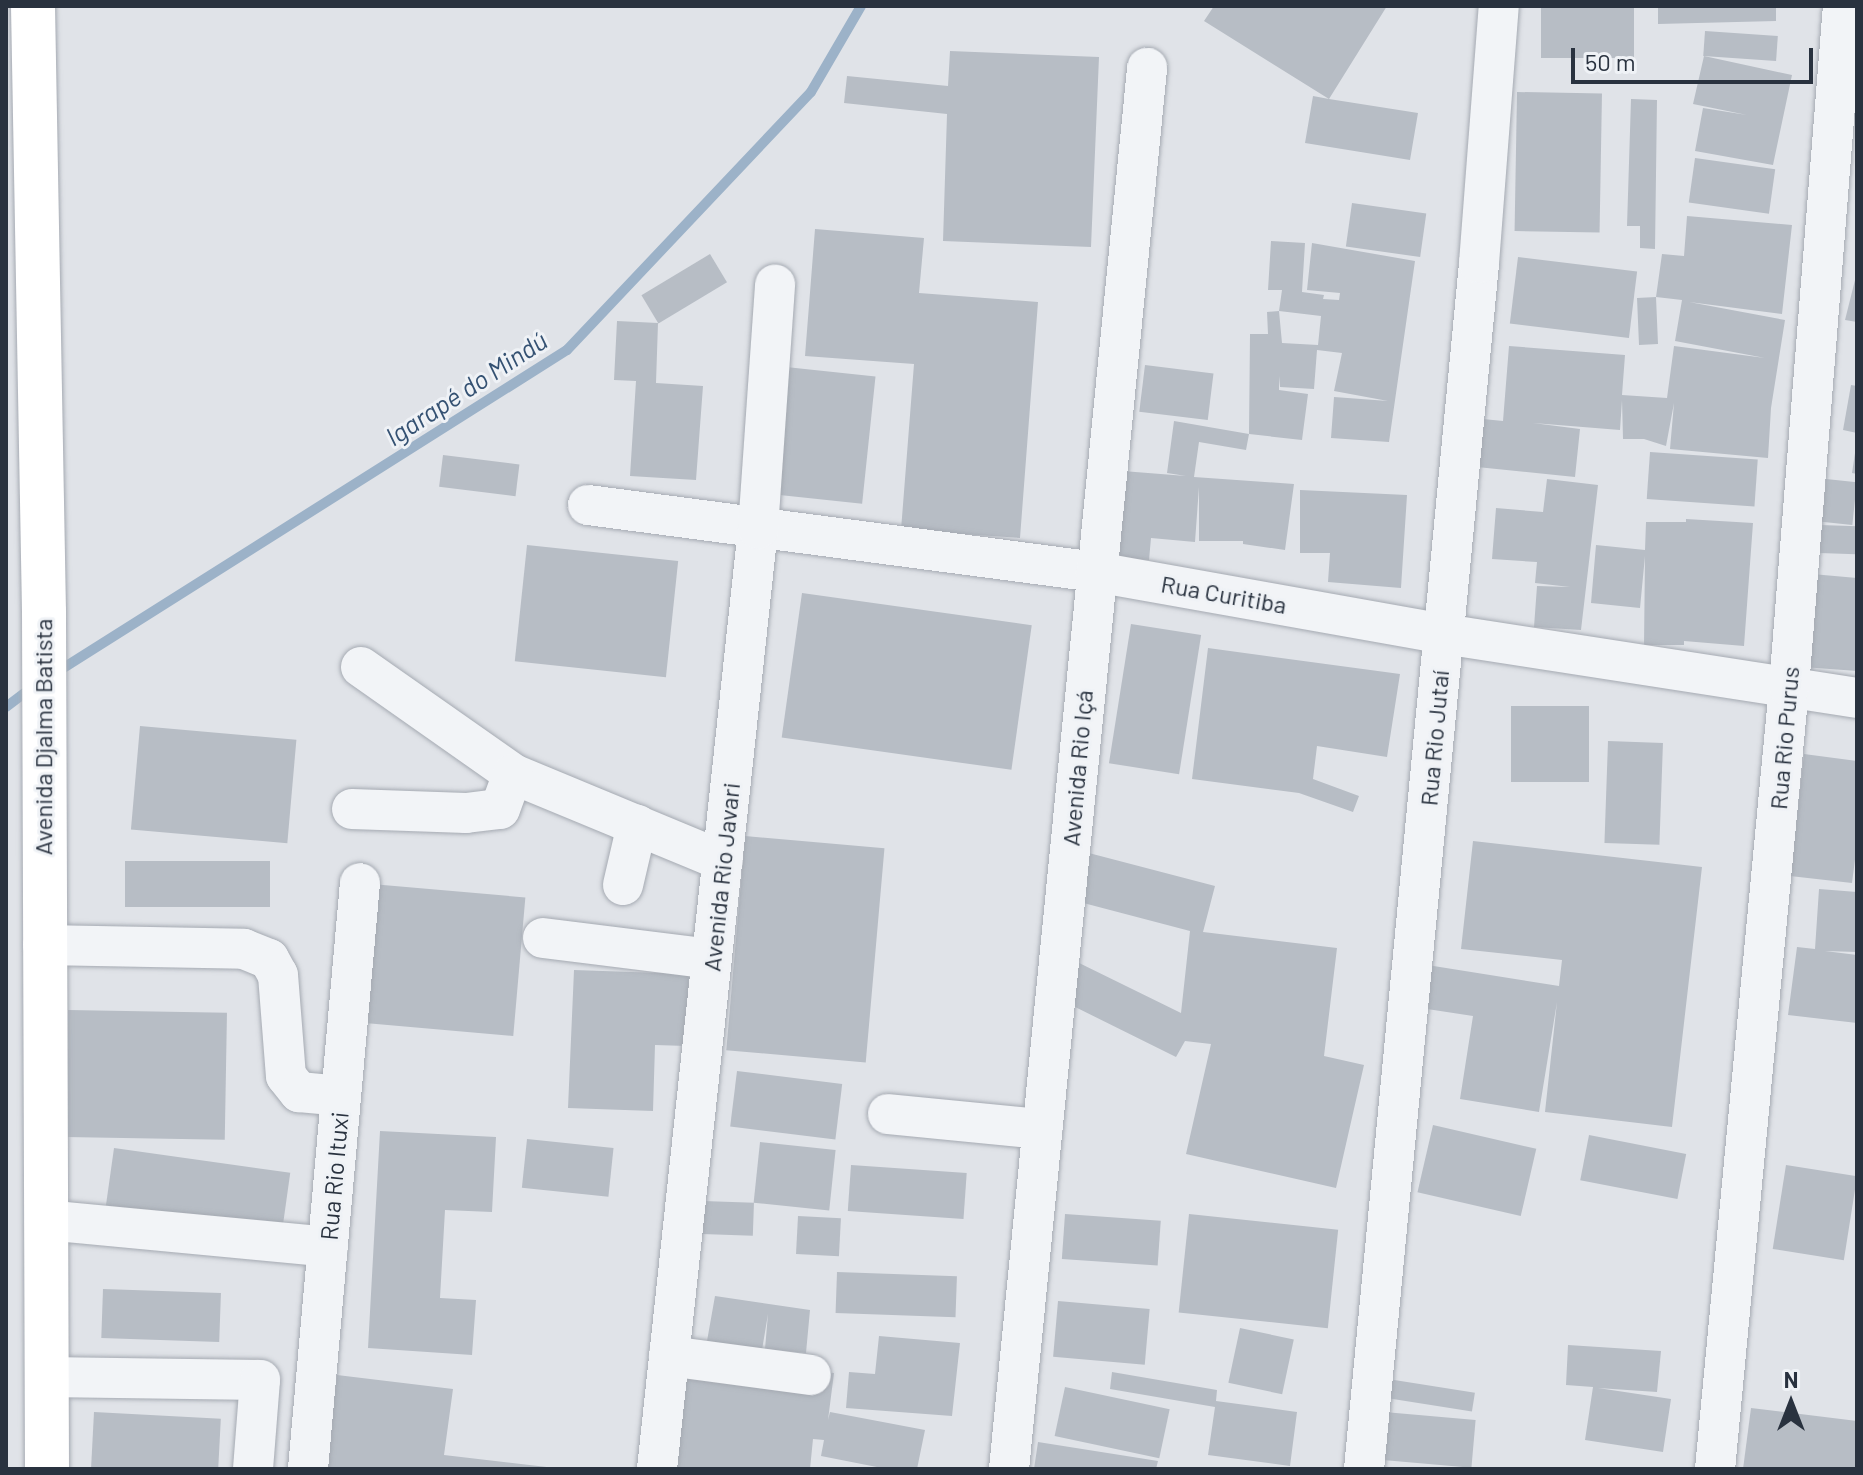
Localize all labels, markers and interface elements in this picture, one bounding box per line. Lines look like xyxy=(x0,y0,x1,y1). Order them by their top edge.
scale bar xyxy=(1575,32,1817,82)
text: 50 m xyxy=(1585,47,1636,76)
water label: Igarapé do Mindú xyxy=(379,324,553,452)
street label: Rua Curitiba xyxy=(1159,569,1289,619)
street label: Avenida Djalma Batista xyxy=(29,619,57,855)
street label: Rua Rio Purus xyxy=(1763,665,1805,811)
street label: Rua Rio Jutaí xyxy=(1414,669,1454,807)
street label: Avenida Rio Içá xyxy=(1056,689,1098,847)
street label: Avenida Rio Javari xyxy=(697,781,745,973)
street label: Rua Rio Ituxi xyxy=(314,1111,354,1241)
north arrow xyxy=(1751,1363,1831,1443)
text: N xyxy=(1784,1366,1798,1392)

